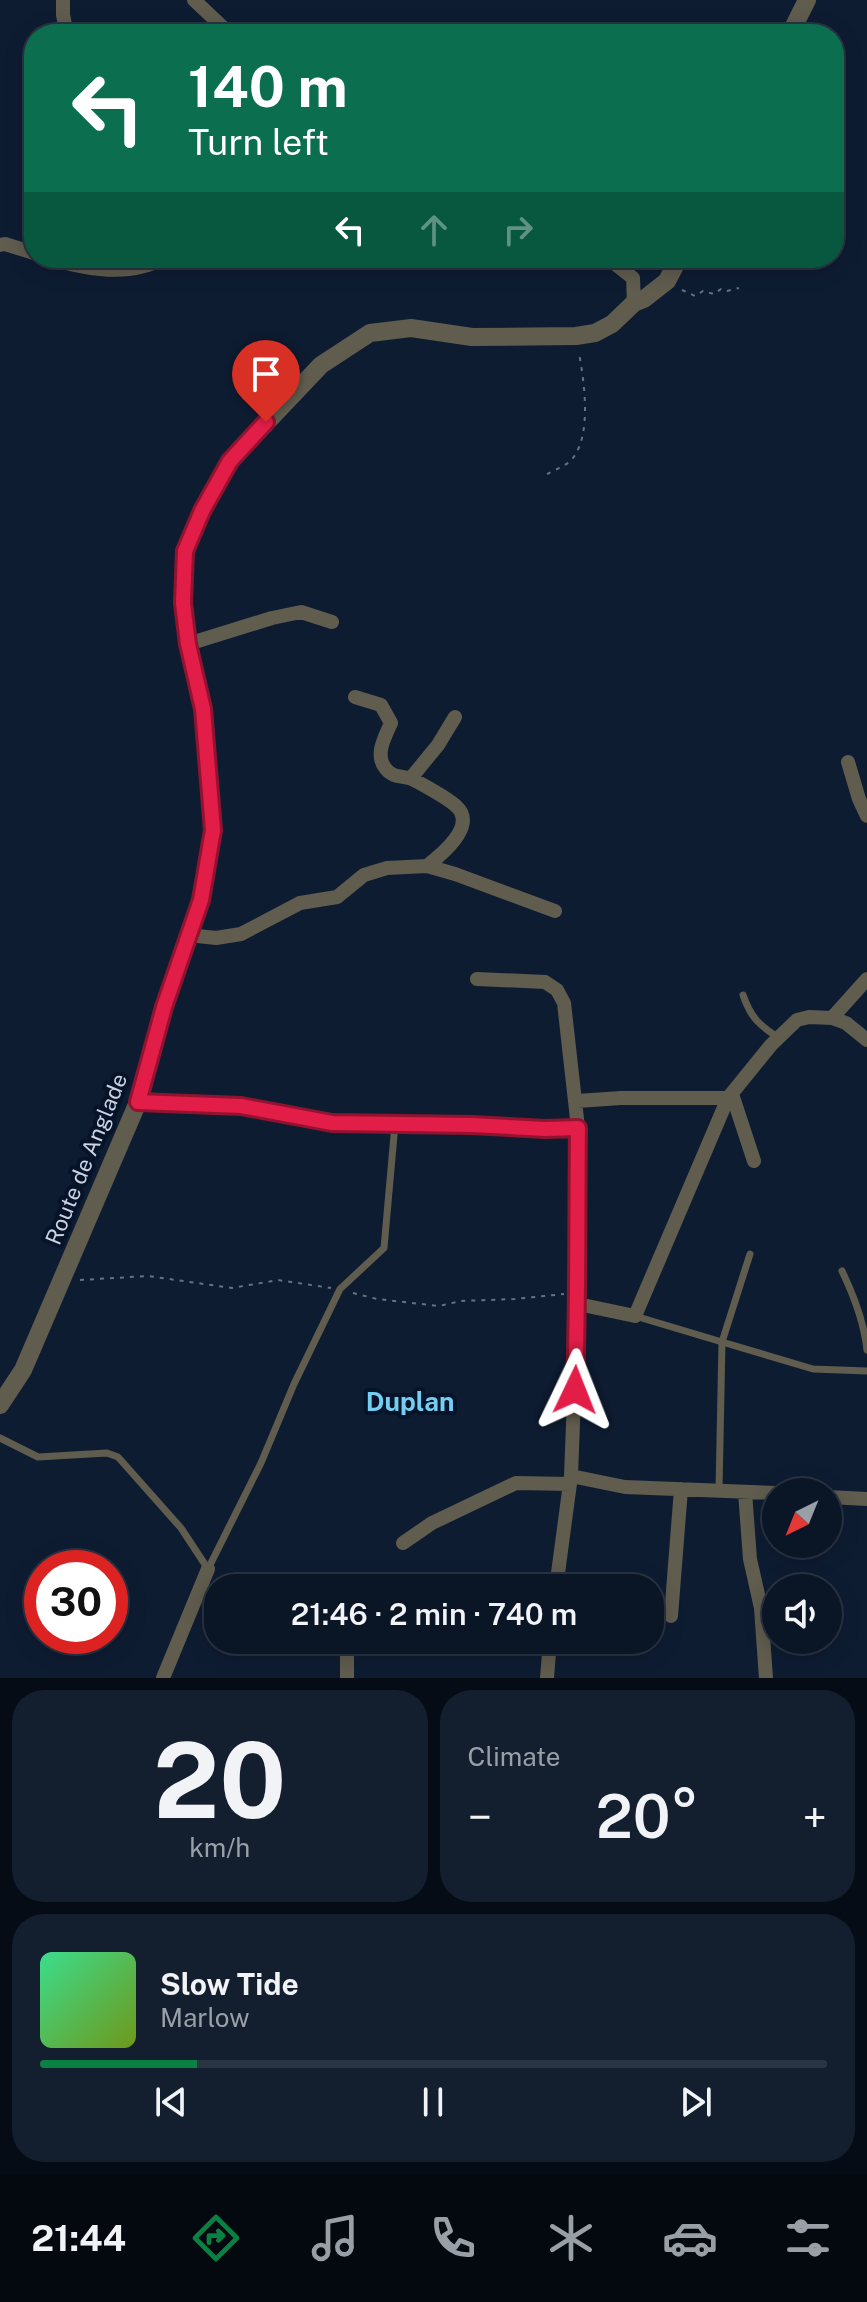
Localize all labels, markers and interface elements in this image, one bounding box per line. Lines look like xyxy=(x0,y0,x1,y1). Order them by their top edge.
text: 140 m xyxy=(188,54,348,120)
icon: left xyxy=(56,56,160,160)
text: Turn left xyxy=(188,121,329,163)
icon: left xyxy=(328,208,372,252)
icon: ahead xyxy=(412,208,456,252)
icon: right xyxy=(496,208,540,252)
pin xyxy=(232,340,300,422)
icon: arrive xyxy=(244,352,288,396)
street label: Route de Anglade xyxy=(40,1070,132,1248)
position arrow xyxy=(533,1348,617,1432)
district label: Duplan xyxy=(366,1386,454,1417)
north arrow xyxy=(762,1478,842,1558)
map controls xyxy=(762,1478,842,1654)
speed limit sign: 30 xyxy=(24,1550,128,1654)
button: sound xyxy=(762,1574,842,1654)
text: 21:46 · 2 min · 740 m xyxy=(291,1596,577,1632)
text: 20 xyxy=(153,1719,286,1841)
text: Climate xyxy=(468,1741,561,1772)
text: 20° xyxy=(596,1781,699,1852)
text: − xyxy=(468,1791,492,1843)
text: + xyxy=(803,1791,827,1843)
text: km/h xyxy=(189,1832,250,1863)
text: Slow Tide xyxy=(160,1966,299,2002)
text: Marlow xyxy=(160,2002,250,2033)
icon: previous xyxy=(149,2080,193,2124)
icon: pause xyxy=(411,2080,455,2124)
icon: next xyxy=(674,2080,718,2124)
icon: directions xyxy=(188,2210,244,2266)
icon: music xyxy=(307,2210,363,2266)
icon: phone xyxy=(425,2210,481,2266)
icon: climate xyxy=(543,2210,599,2266)
icon: car xyxy=(662,2210,718,2266)
icon: filters xyxy=(780,2210,836,2266)
text: 21:44 xyxy=(31,2217,126,2259)

